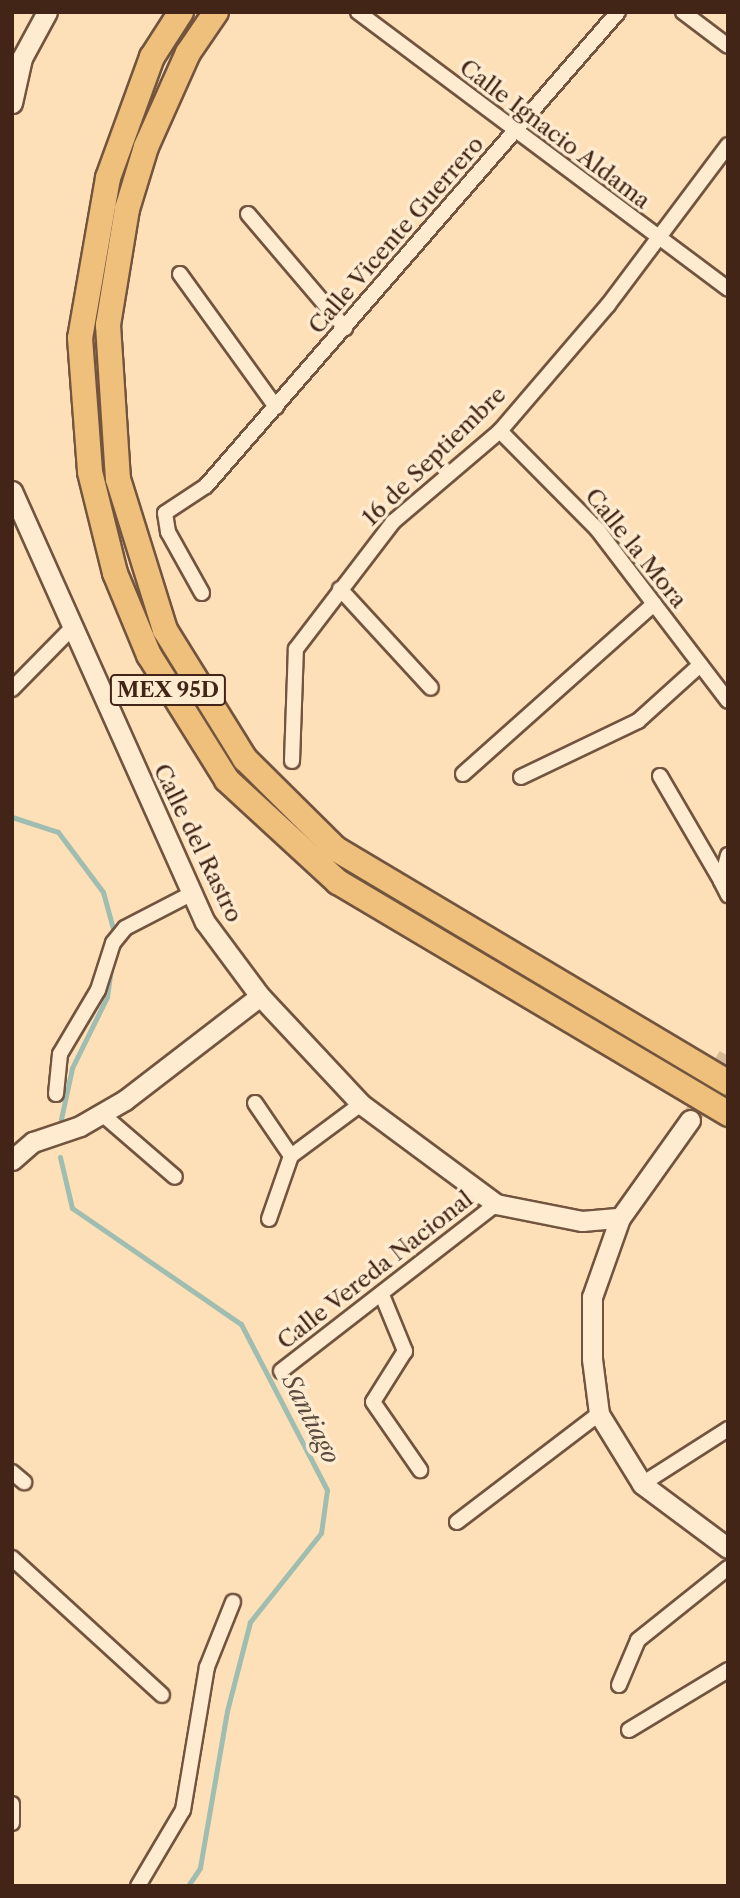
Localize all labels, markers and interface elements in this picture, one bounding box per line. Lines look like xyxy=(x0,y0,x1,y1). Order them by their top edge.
street label: Calle Ignacio Aldama xyxy=(454,53,656,215)
street label: Calle Vicente Guerrero xyxy=(302,130,490,340)
street label: 16 de Septiembre xyxy=(357,381,511,531)
street label: Calle la Mora xyxy=(579,483,693,613)
road number: MEX 95D xyxy=(108,672,228,708)
street label: Calle del Rastro xyxy=(148,759,248,927)
street label: Calle Vereda Nacional xyxy=(271,1185,479,1355)
water label: Santiago xyxy=(276,1370,346,1468)

